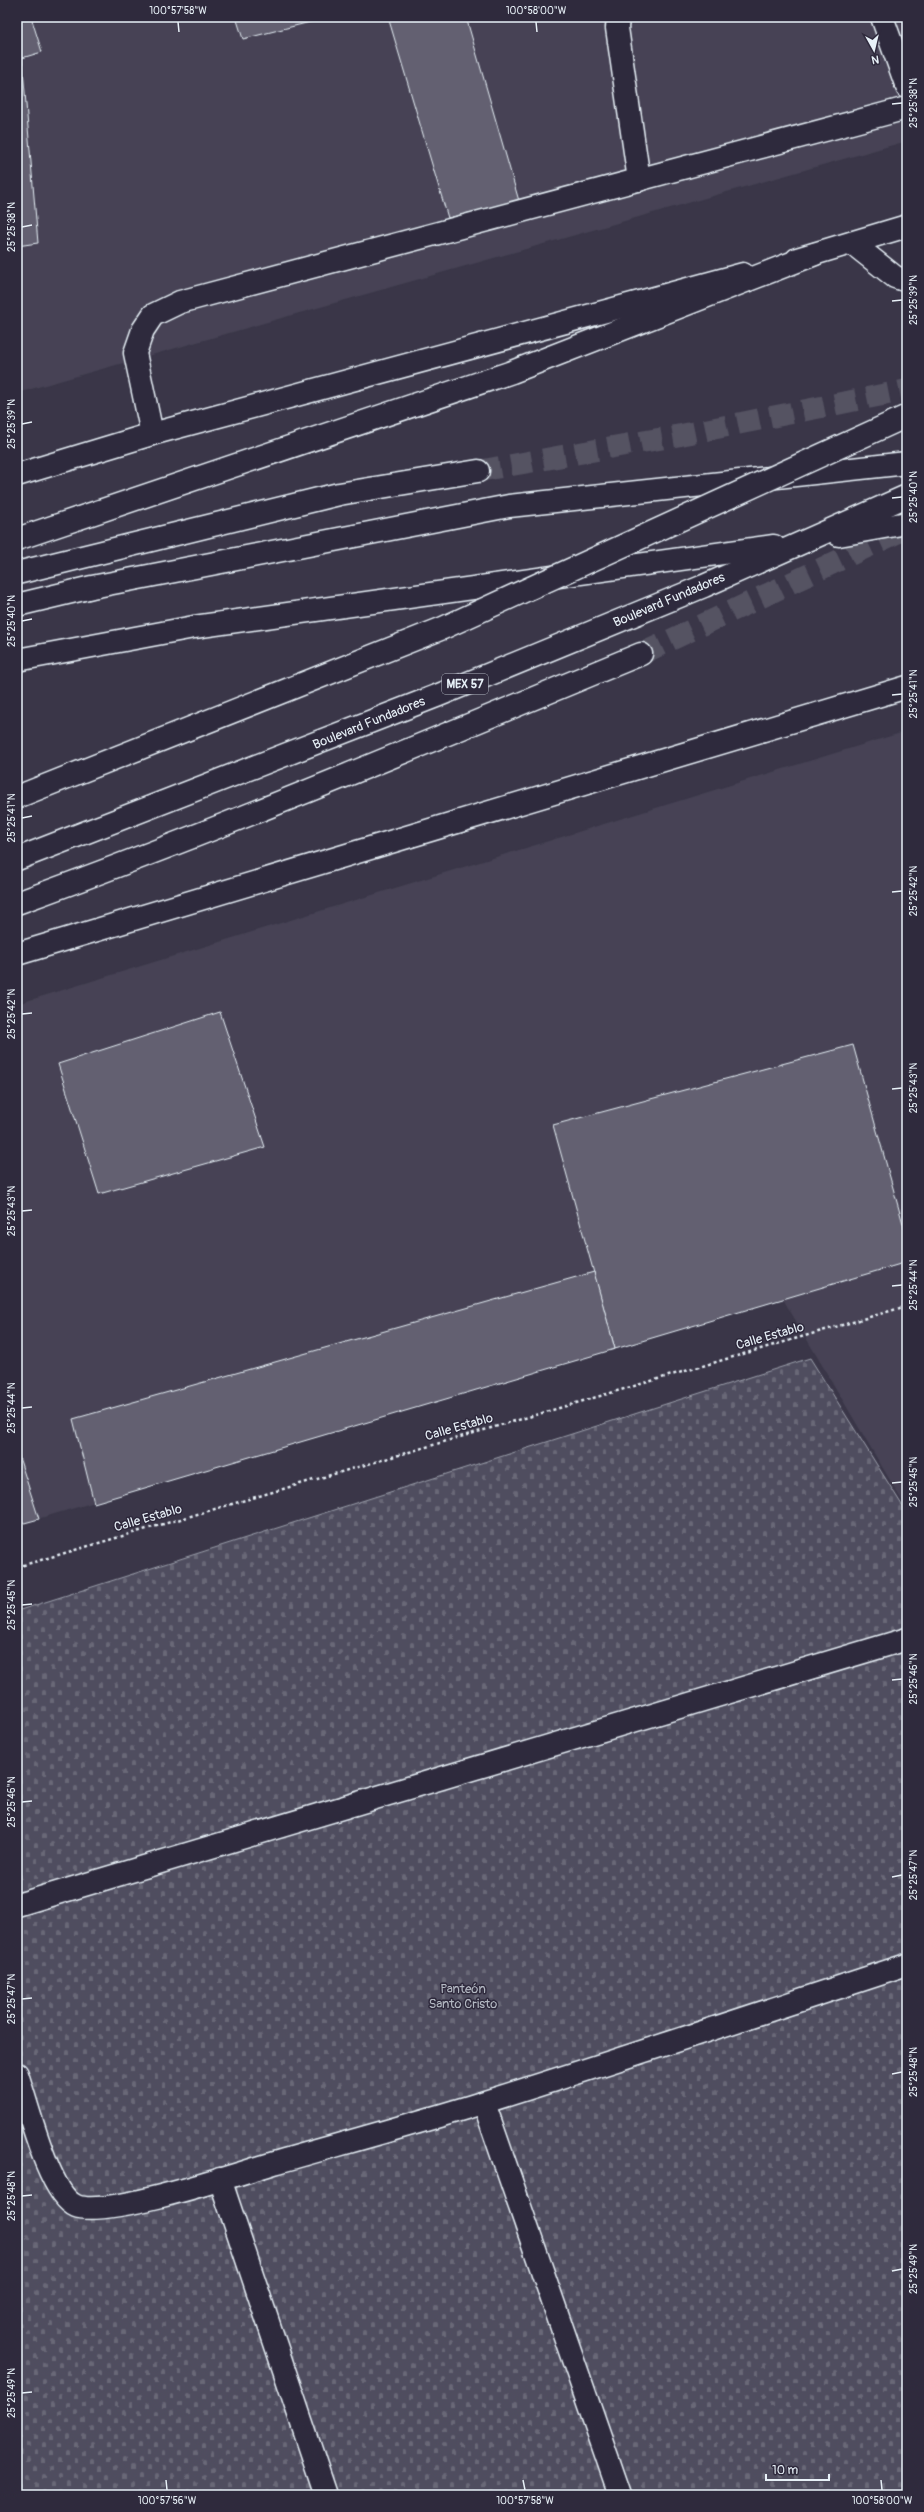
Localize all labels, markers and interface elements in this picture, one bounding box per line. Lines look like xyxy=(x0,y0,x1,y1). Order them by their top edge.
text: 100°57'58"W xyxy=(149,5,207,17)
text: 100°58'00"W xyxy=(506,5,567,17)
north arrow xyxy=(854,30,894,70)
text: N xyxy=(870,52,880,66)
text: 25°25'38"N xyxy=(908,78,920,128)
text: 25°25'38"N xyxy=(6,202,18,252)
text: 25°25'39"N xyxy=(908,275,920,325)
text: 25°25'39"N xyxy=(6,399,18,449)
text: 25°25'40"N xyxy=(908,471,920,523)
street label: Boulevard Fundadores xyxy=(611,569,727,631)
text: 25°25'40"N xyxy=(6,595,18,647)
text: 25°25'41"N xyxy=(908,669,920,718)
road number: MEX 57 xyxy=(442,674,488,694)
street label: Boulevard Fundadores xyxy=(311,693,428,753)
text: 25°25'41"N xyxy=(6,793,18,842)
text: 25°25'42"N xyxy=(908,865,920,916)
text: 25°25'42"N xyxy=(6,988,18,1039)
text: 25°25'43"N xyxy=(908,1062,920,1113)
text: 25°25'43"N xyxy=(6,1185,18,1236)
text: 25°25'44"N xyxy=(908,1259,920,1310)
street label: Calle Establo xyxy=(734,1319,806,1353)
text: 25°25'44"N xyxy=(6,1382,18,1433)
street label: Calle Establo xyxy=(423,1410,495,1444)
text: 25°25'45"N xyxy=(908,1457,920,1507)
street label: Calle Establo xyxy=(112,1501,184,1535)
text: 25°25'45"N xyxy=(6,1580,18,1630)
text: 25°25'46"N xyxy=(908,1653,920,1704)
text: 25°25'46"N xyxy=(6,1776,18,1827)
text: 25°25'47"N xyxy=(908,1850,920,1900)
text: 25°25'47"N xyxy=(6,1974,18,2024)
park label: Panteón Santo Cristo xyxy=(429,1981,497,2012)
text: 25°25'48"N xyxy=(908,2047,920,2097)
text: 25°25'48"N xyxy=(6,2171,18,2221)
text: 25°25'49"N xyxy=(908,2244,920,2294)
text: 25°25'49"N xyxy=(6,2368,18,2418)
scale bar xyxy=(766,2456,829,2482)
text: 10 m xyxy=(772,2463,798,2478)
text: 100°57'56"W xyxy=(138,2495,197,2507)
text: 100°57'58"W xyxy=(496,2495,554,2507)
text: 100°58'00"W xyxy=(852,2495,913,2507)

